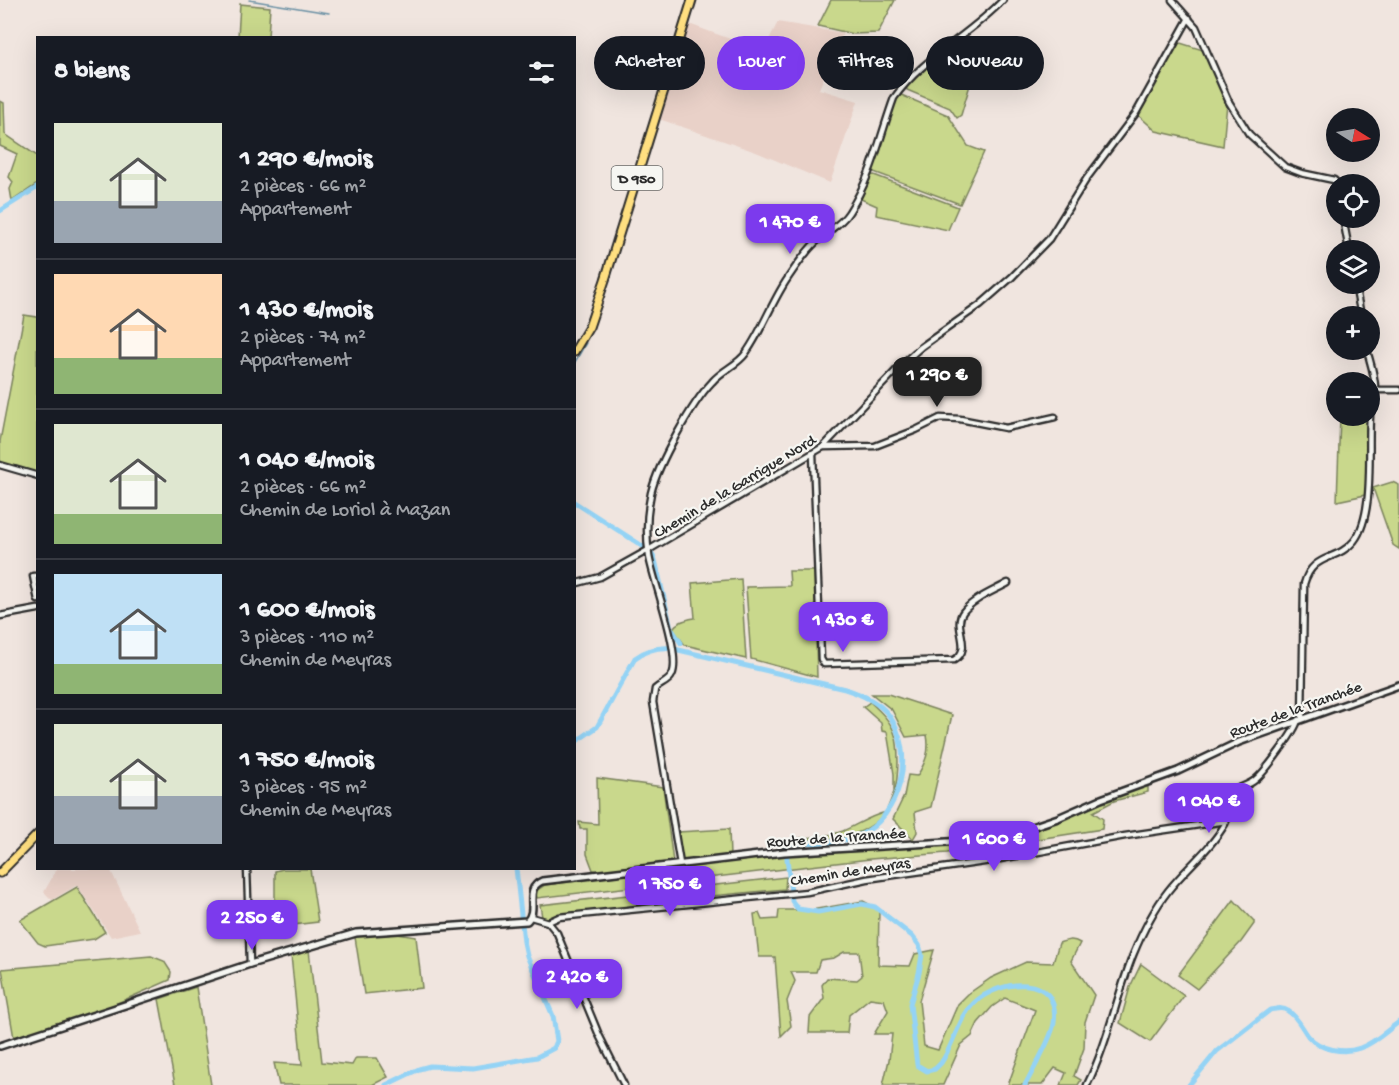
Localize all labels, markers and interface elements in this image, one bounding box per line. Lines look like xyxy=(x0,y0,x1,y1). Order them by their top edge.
chip: Acheter xyxy=(594,36,705,90)
chip: Louer xyxy=(717,36,805,90)
chip: Filtres xyxy=(817,36,914,90)
chip: Nouveau xyxy=(926,36,1044,90)
icon: filters xyxy=(525,56,558,89)
text: 8 biens xyxy=(54,57,129,88)
north arrow xyxy=(1326,108,1380,162)
map controls xyxy=(1326,108,1380,426)
text: 1 290 €/mois xyxy=(240,145,372,176)
icon: home xyxy=(102,147,174,219)
road number: D 950 xyxy=(612,166,662,190)
button: locate xyxy=(1326,174,1380,228)
text: 2 pièces · 66 m² xyxy=(240,176,366,199)
text: Appartement xyxy=(240,199,350,222)
pin: 1 470 € xyxy=(735,204,845,255)
text: 1 470 € xyxy=(760,212,820,235)
button: layers xyxy=(1326,240,1380,294)
text: 1 430 €/mois xyxy=(240,296,372,327)
icon: home xyxy=(102,298,174,370)
button: + xyxy=(1326,306,1380,360)
text: 2 pièces · 74 m² xyxy=(240,327,366,350)
text: Appartement xyxy=(240,350,350,373)
pin: 1 290 € xyxy=(882,357,992,408)
text: 1 290 € xyxy=(907,365,967,388)
button: − xyxy=(1326,372,1380,426)
street label: Chemin de la Garrigue Nord xyxy=(651,431,822,544)
text: 1 040 €/mois xyxy=(240,446,374,477)
icon: home xyxy=(102,448,174,520)
text: 2 pièces · 66 m² xyxy=(240,477,366,500)
text: Chemin de Loriol à Mazan xyxy=(240,500,450,523)
text: 1 600 €/mois xyxy=(240,596,374,627)
icon: home xyxy=(102,598,174,670)
pin: 1 430 € xyxy=(788,602,898,653)
text: 1 430 € xyxy=(813,610,873,633)
text: 3 pièces · 110 m² xyxy=(240,627,374,650)
text: Chemin de Meyras xyxy=(240,650,391,673)
street label: Route de la Tranchée xyxy=(1228,678,1366,744)
text: 1 750 €/mois xyxy=(240,746,374,777)
icon: home xyxy=(102,748,174,820)
text: 3 pièces · 95 m² xyxy=(240,777,367,800)
pin: 1 040 € xyxy=(1154,783,1264,834)
text: 1 040 € xyxy=(1178,791,1240,814)
text: Chemin de Meyras xyxy=(240,800,391,823)
pin: 1 600 € xyxy=(939,821,1049,872)
street label: Route de la Tranchée xyxy=(766,825,907,854)
text: 1 600 € xyxy=(963,829,1025,852)
street label: Chemin de Meyras xyxy=(789,854,913,892)
pin: 1 750 € xyxy=(615,866,725,917)
text: 1 750 € xyxy=(639,874,701,897)
pin: 2 250 € xyxy=(197,900,307,951)
text: 2 250 € xyxy=(221,908,283,931)
pin: 2 420 € xyxy=(522,959,632,1010)
text: 2 420 € xyxy=(546,967,608,990)

